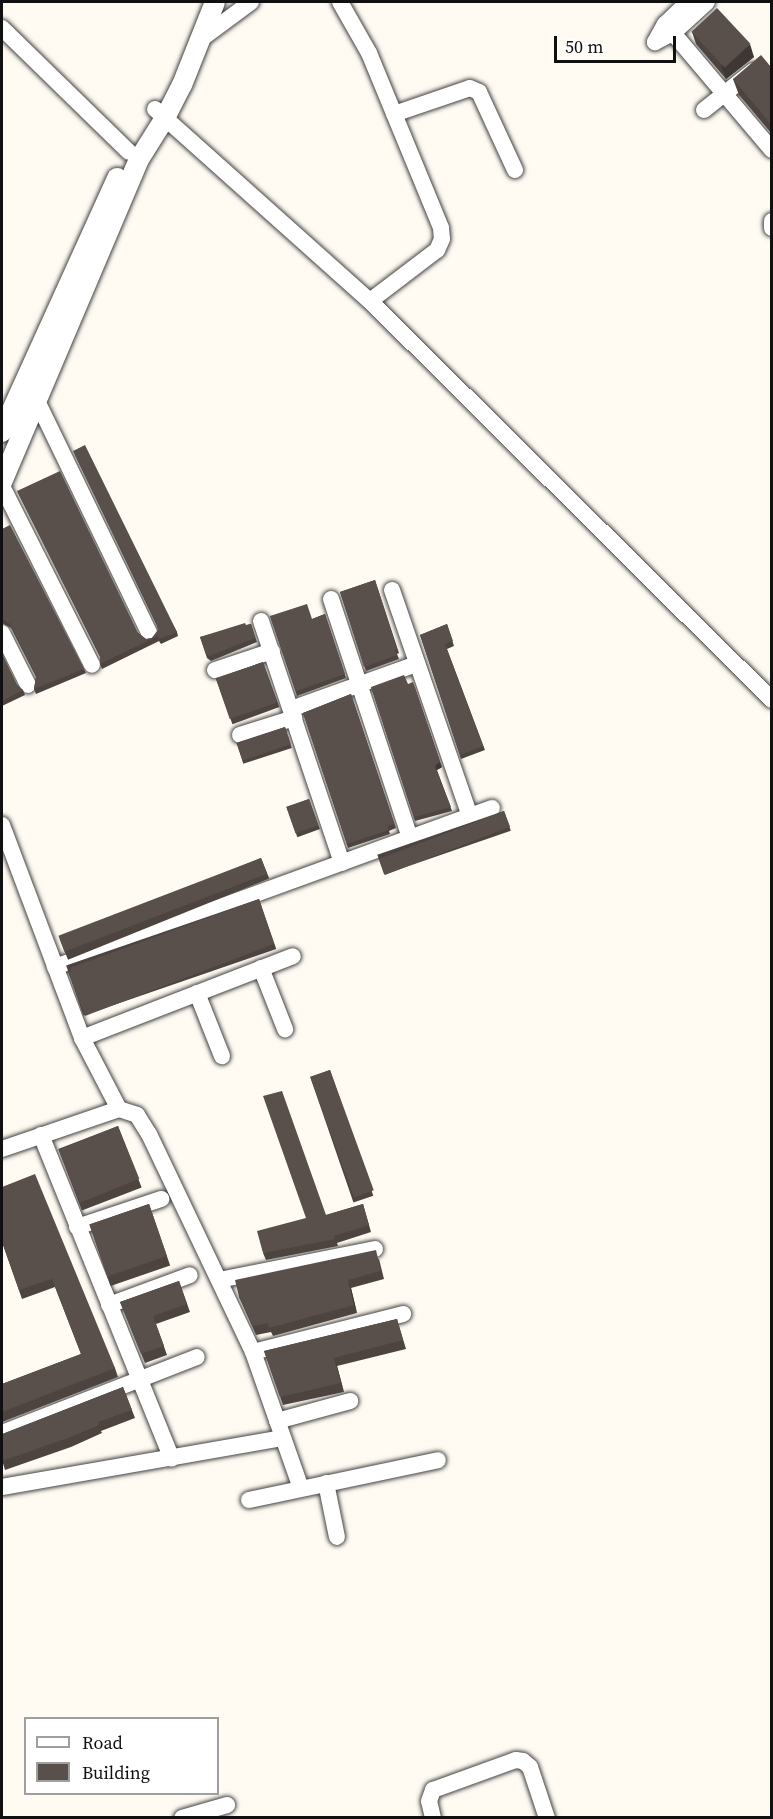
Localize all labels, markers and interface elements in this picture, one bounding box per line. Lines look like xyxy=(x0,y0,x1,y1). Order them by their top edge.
scale bar xyxy=(557,24,678,62)
text: 50 m xyxy=(565,34,603,59)
legend xyxy=(24,1717,219,1795)
text: Road xyxy=(82,1730,123,1755)
text: Building xyxy=(82,1760,150,1785)

